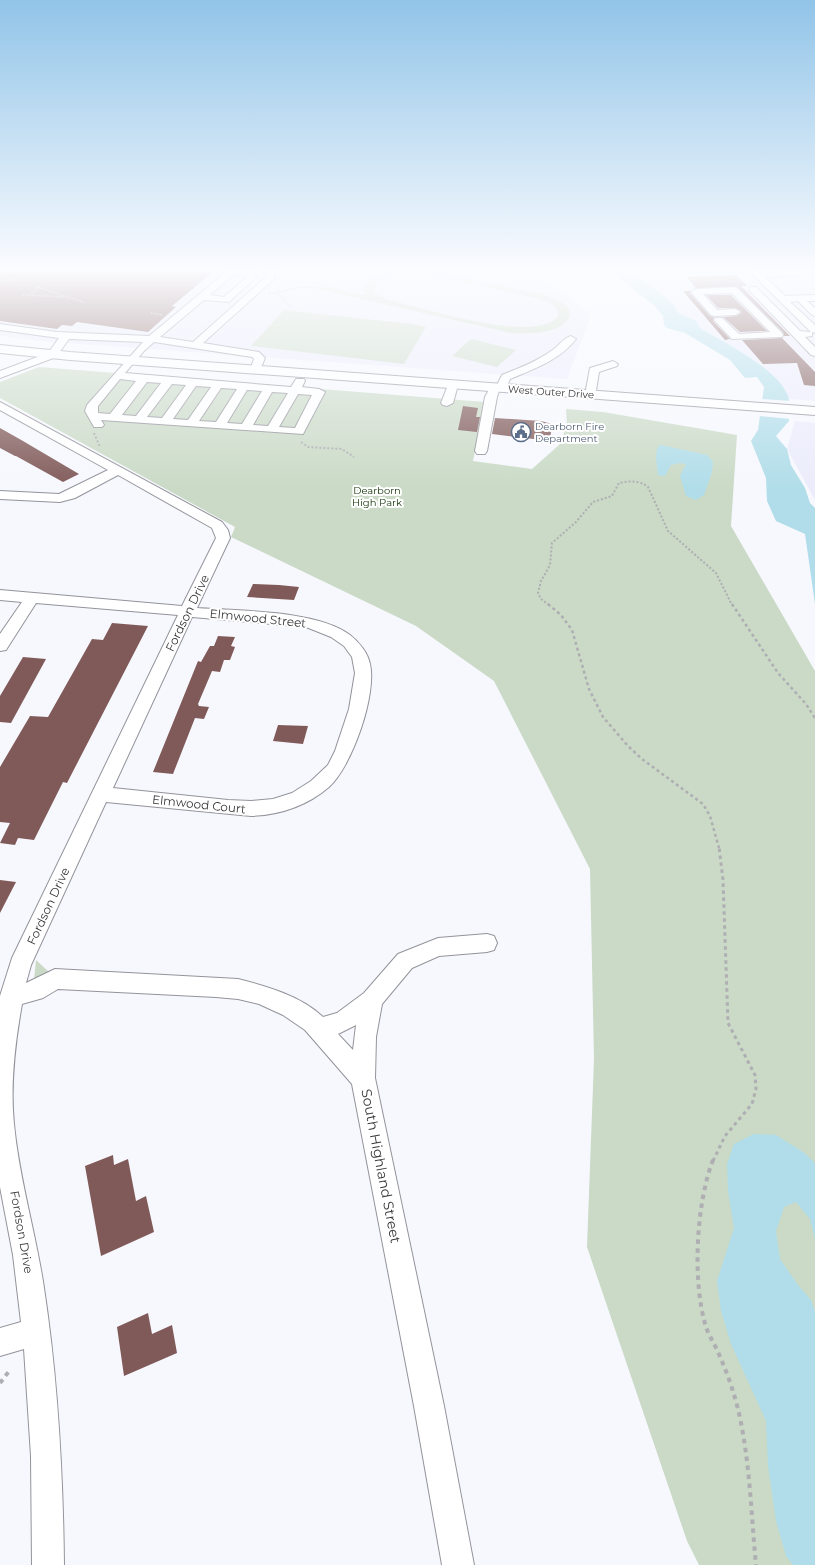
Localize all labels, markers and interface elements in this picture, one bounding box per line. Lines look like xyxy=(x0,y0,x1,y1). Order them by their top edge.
street label: West Outer Drive xyxy=(508,383,594,401)
place label: Dearborn Fire Department xyxy=(535,420,604,445)
public building icon: Dearborn Fire Department xyxy=(510,421,532,443)
park label: Dearborn High Park xyxy=(352,484,402,509)
street label: Fordson Drive xyxy=(162,572,212,654)
street label: Elmwood Street xyxy=(209,605,307,631)
street label: Elmwood Court xyxy=(151,792,247,816)
street label: Fordson Drive xyxy=(23,865,73,947)
street label: South Highland Street xyxy=(357,1087,405,1245)
street label: Fordson Drive xyxy=(7,1189,37,1275)

